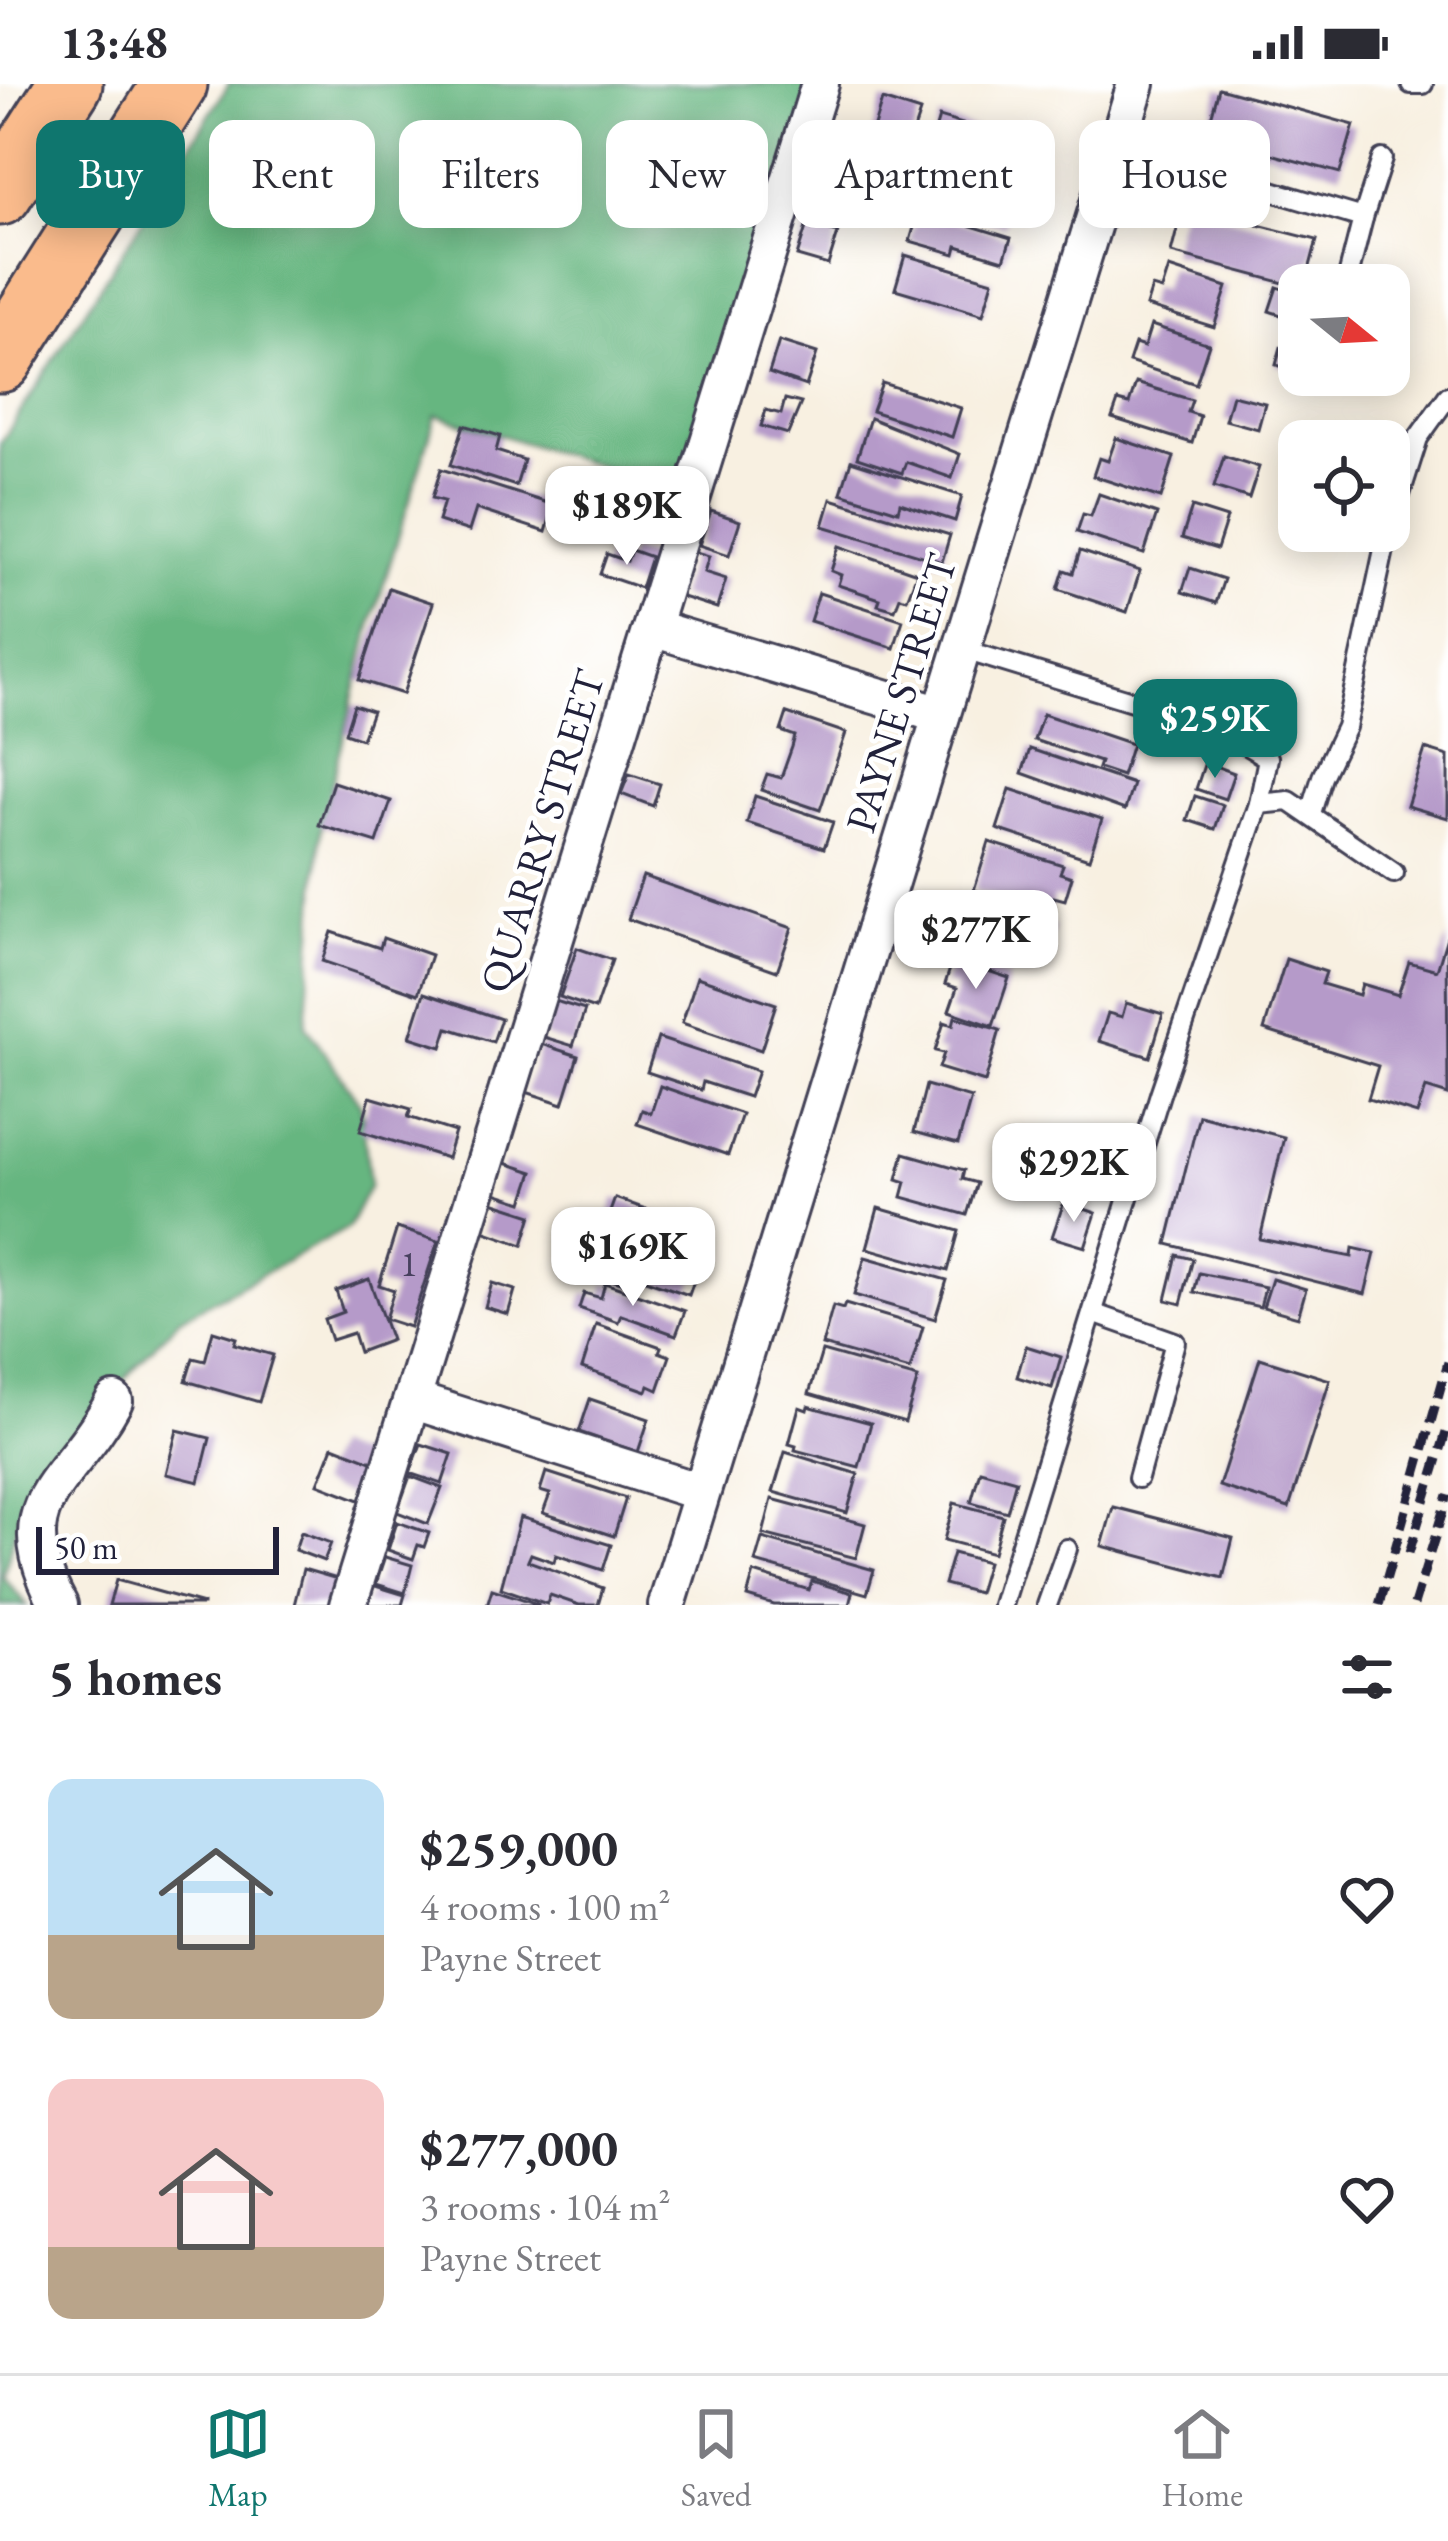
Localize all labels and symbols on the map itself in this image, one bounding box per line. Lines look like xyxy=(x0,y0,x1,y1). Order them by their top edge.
north arrow xyxy=(1278,264,1410,396)
pin: $189K xyxy=(543,466,711,568)
street label: PAYNE STREET xyxy=(833,546,970,839)
street label: QUARRY STREET xyxy=(467,662,617,999)
pin: $259K xyxy=(1131,679,1299,781)
pin: $277K xyxy=(892,890,1060,992)
pin: $292K xyxy=(990,1123,1158,1225)
pin: $169K xyxy=(549,1207,717,1309)
house number: 1 xyxy=(400,1240,418,1287)
scale bar xyxy=(36,1521,279,1574)

